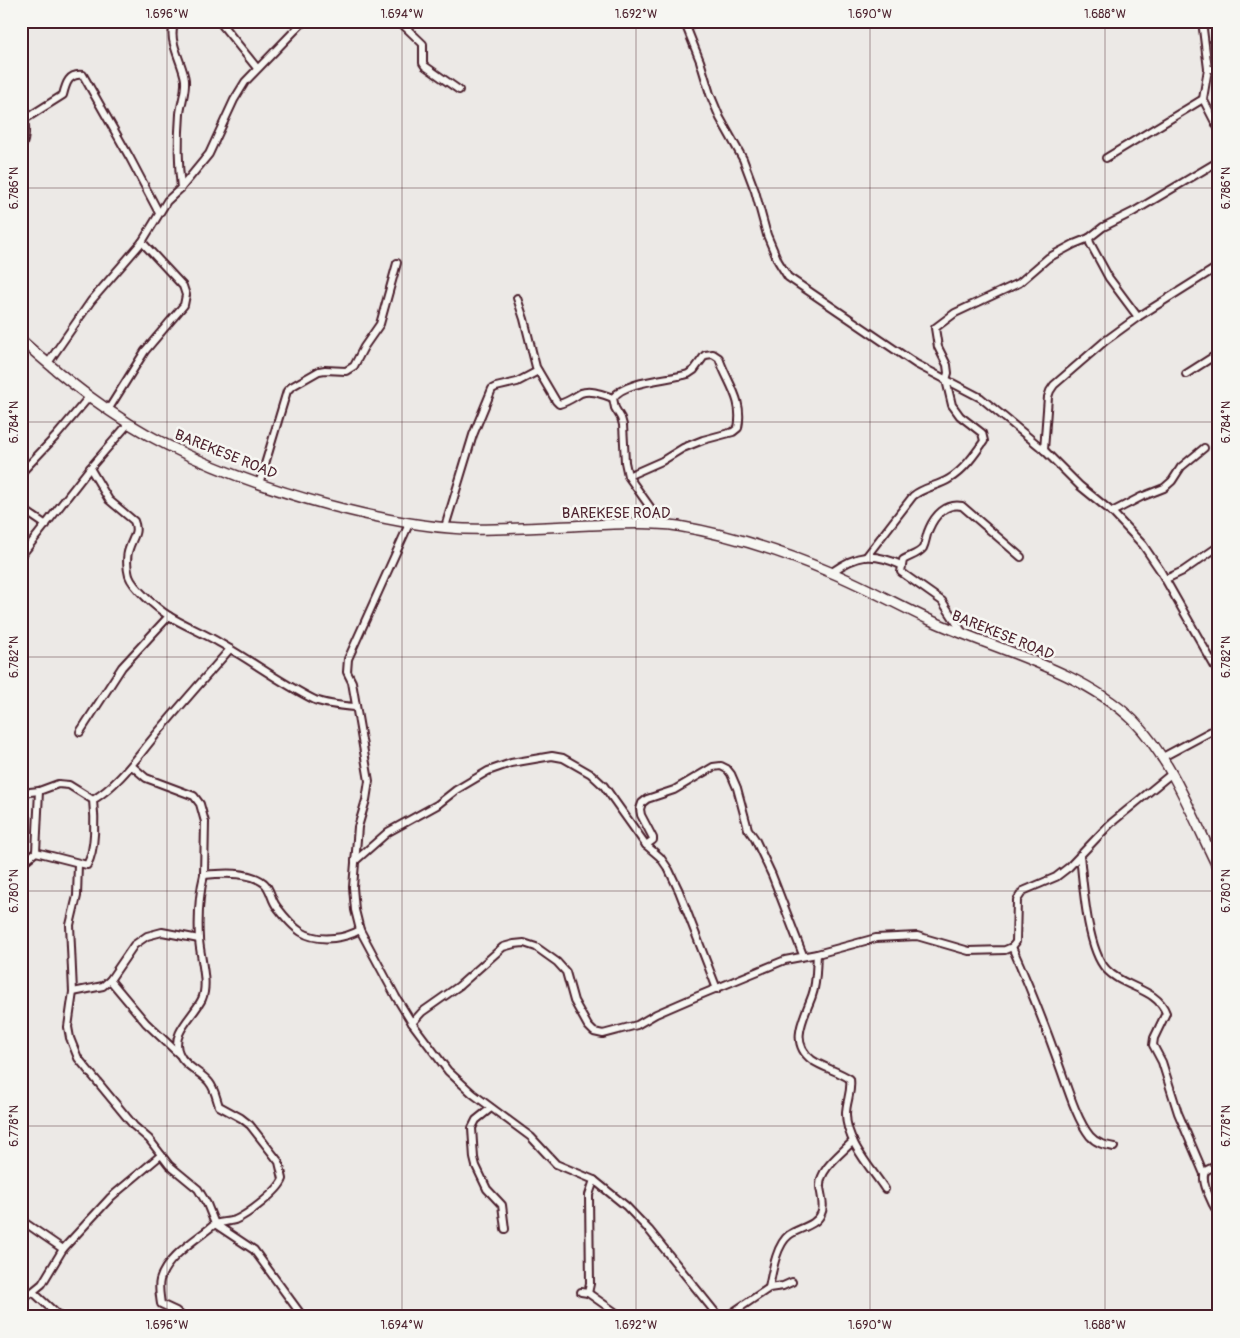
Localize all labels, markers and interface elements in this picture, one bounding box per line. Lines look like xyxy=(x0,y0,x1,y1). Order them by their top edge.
text: 1.696°W xyxy=(146,7,188,22)
text: 1.694°W xyxy=(381,7,423,22)
text: 1.692°W xyxy=(615,7,657,22)
text: 1.690°W xyxy=(848,7,892,22)
text: 1.688°W xyxy=(1084,7,1126,22)
text: 6.786°N xyxy=(7,167,22,209)
text: 6.786°N xyxy=(1219,167,1234,209)
text: 6.784°N xyxy=(7,401,22,443)
text: 6.784°N xyxy=(1219,401,1234,443)
street label: BAREKESE ROAD xyxy=(172,425,280,484)
street label: BAREKESE ROAD xyxy=(562,504,670,523)
street label: BAREKESE ROAD xyxy=(949,606,1057,665)
text: 6.782°N xyxy=(7,636,22,678)
text: 6.782°N xyxy=(1219,636,1234,678)
text: 6.780°N xyxy=(7,869,22,913)
text: 6.780°N xyxy=(1219,869,1234,913)
text: 6.778°N xyxy=(7,1105,22,1147)
text: 6.778°N xyxy=(1219,1105,1234,1147)
text: 1.696°W xyxy=(146,1318,188,1333)
text: 1.694°W xyxy=(381,1318,423,1333)
text: 1.692°W xyxy=(615,1318,657,1333)
text: 1.690°W xyxy=(848,1318,892,1333)
text: 1.688°W xyxy=(1084,1318,1126,1333)

